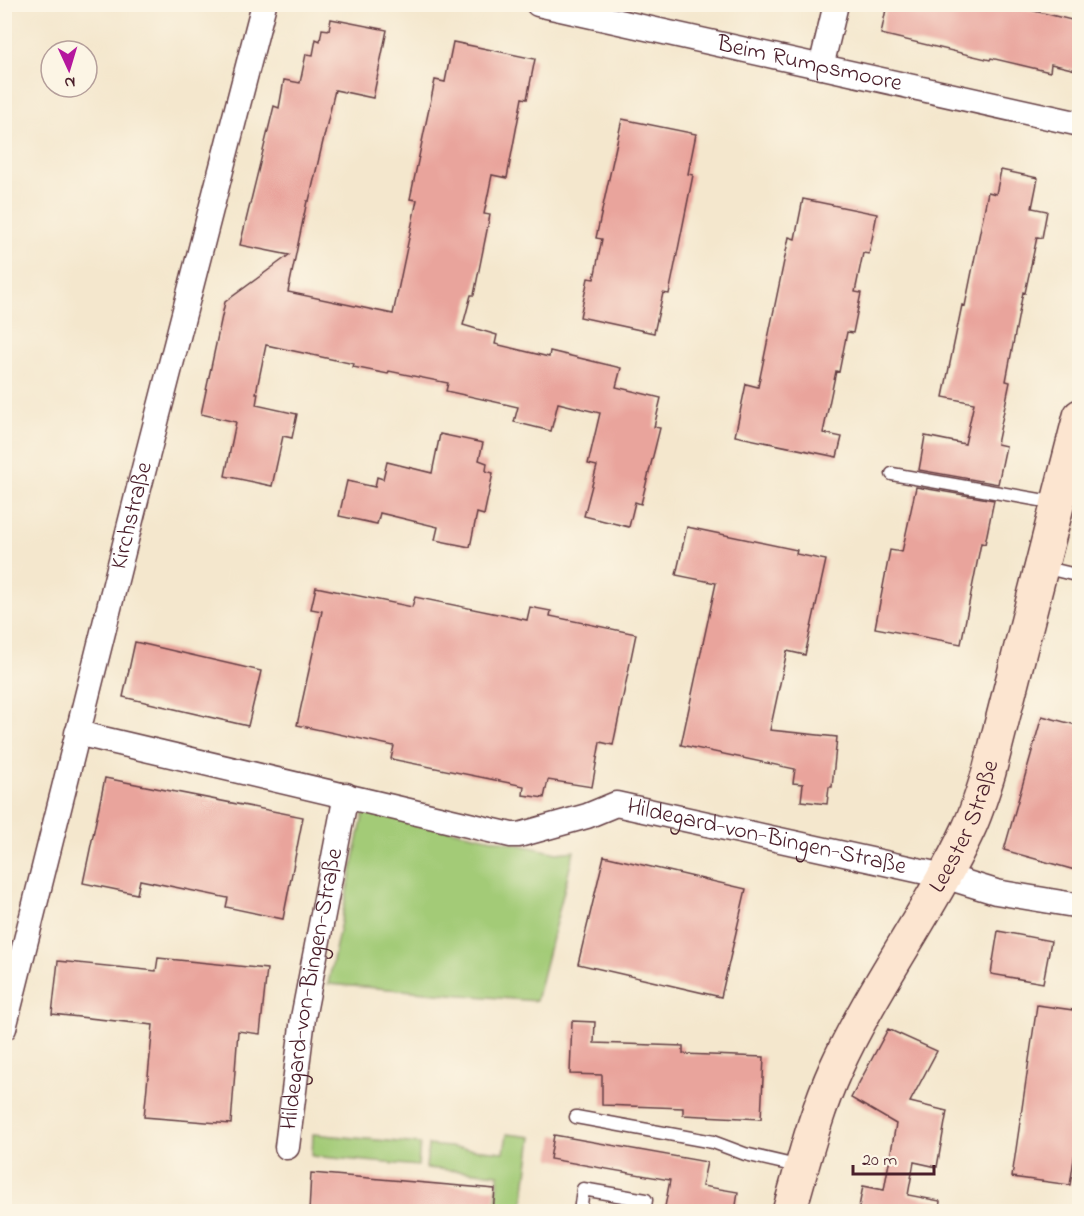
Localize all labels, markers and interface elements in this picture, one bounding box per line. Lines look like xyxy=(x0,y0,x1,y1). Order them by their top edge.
street label: Beim Rumpsmoore xyxy=(713,26,905,102)
north arrow xyxy=(39,39,99,99)
text: N xyxy=(63,70,76,94)
street label: Kirchstraße xyxy=(102,458,163,573)
street label: Leester Straße xyxy=(921,756,1009,900)
street label: Hildegard-von-Bingen-Straße xyxy=(624,789,910,885)
street label: Hildegard-von-Bingen-Straße xyxy=(272,845,353,1132)
scale bar xyxy=(853,1138,934,1176)
text: 20 m xyxy=(862,1148,897,1174)

